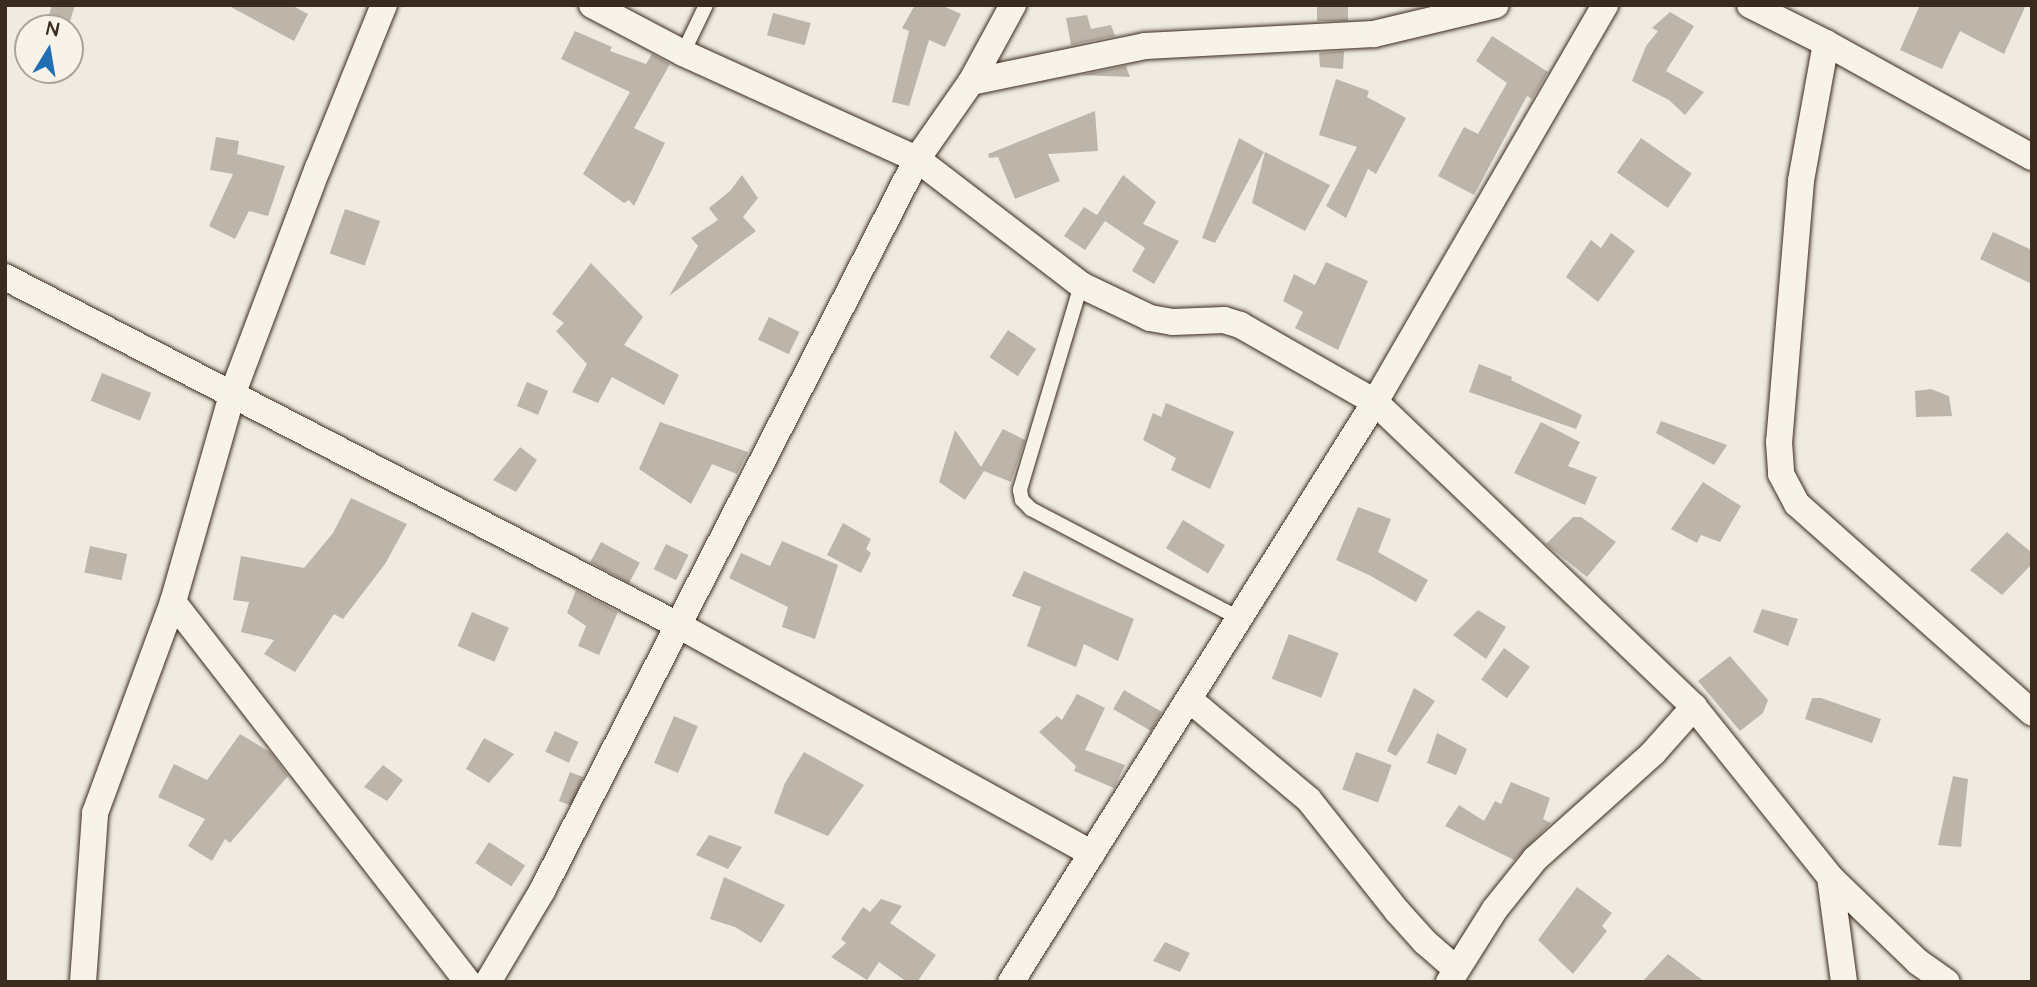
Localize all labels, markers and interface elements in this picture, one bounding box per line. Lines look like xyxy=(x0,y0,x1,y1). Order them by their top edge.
north arrow xyxy=(14,14,84,84)
text: N xyxy=(44,15,61,44)

